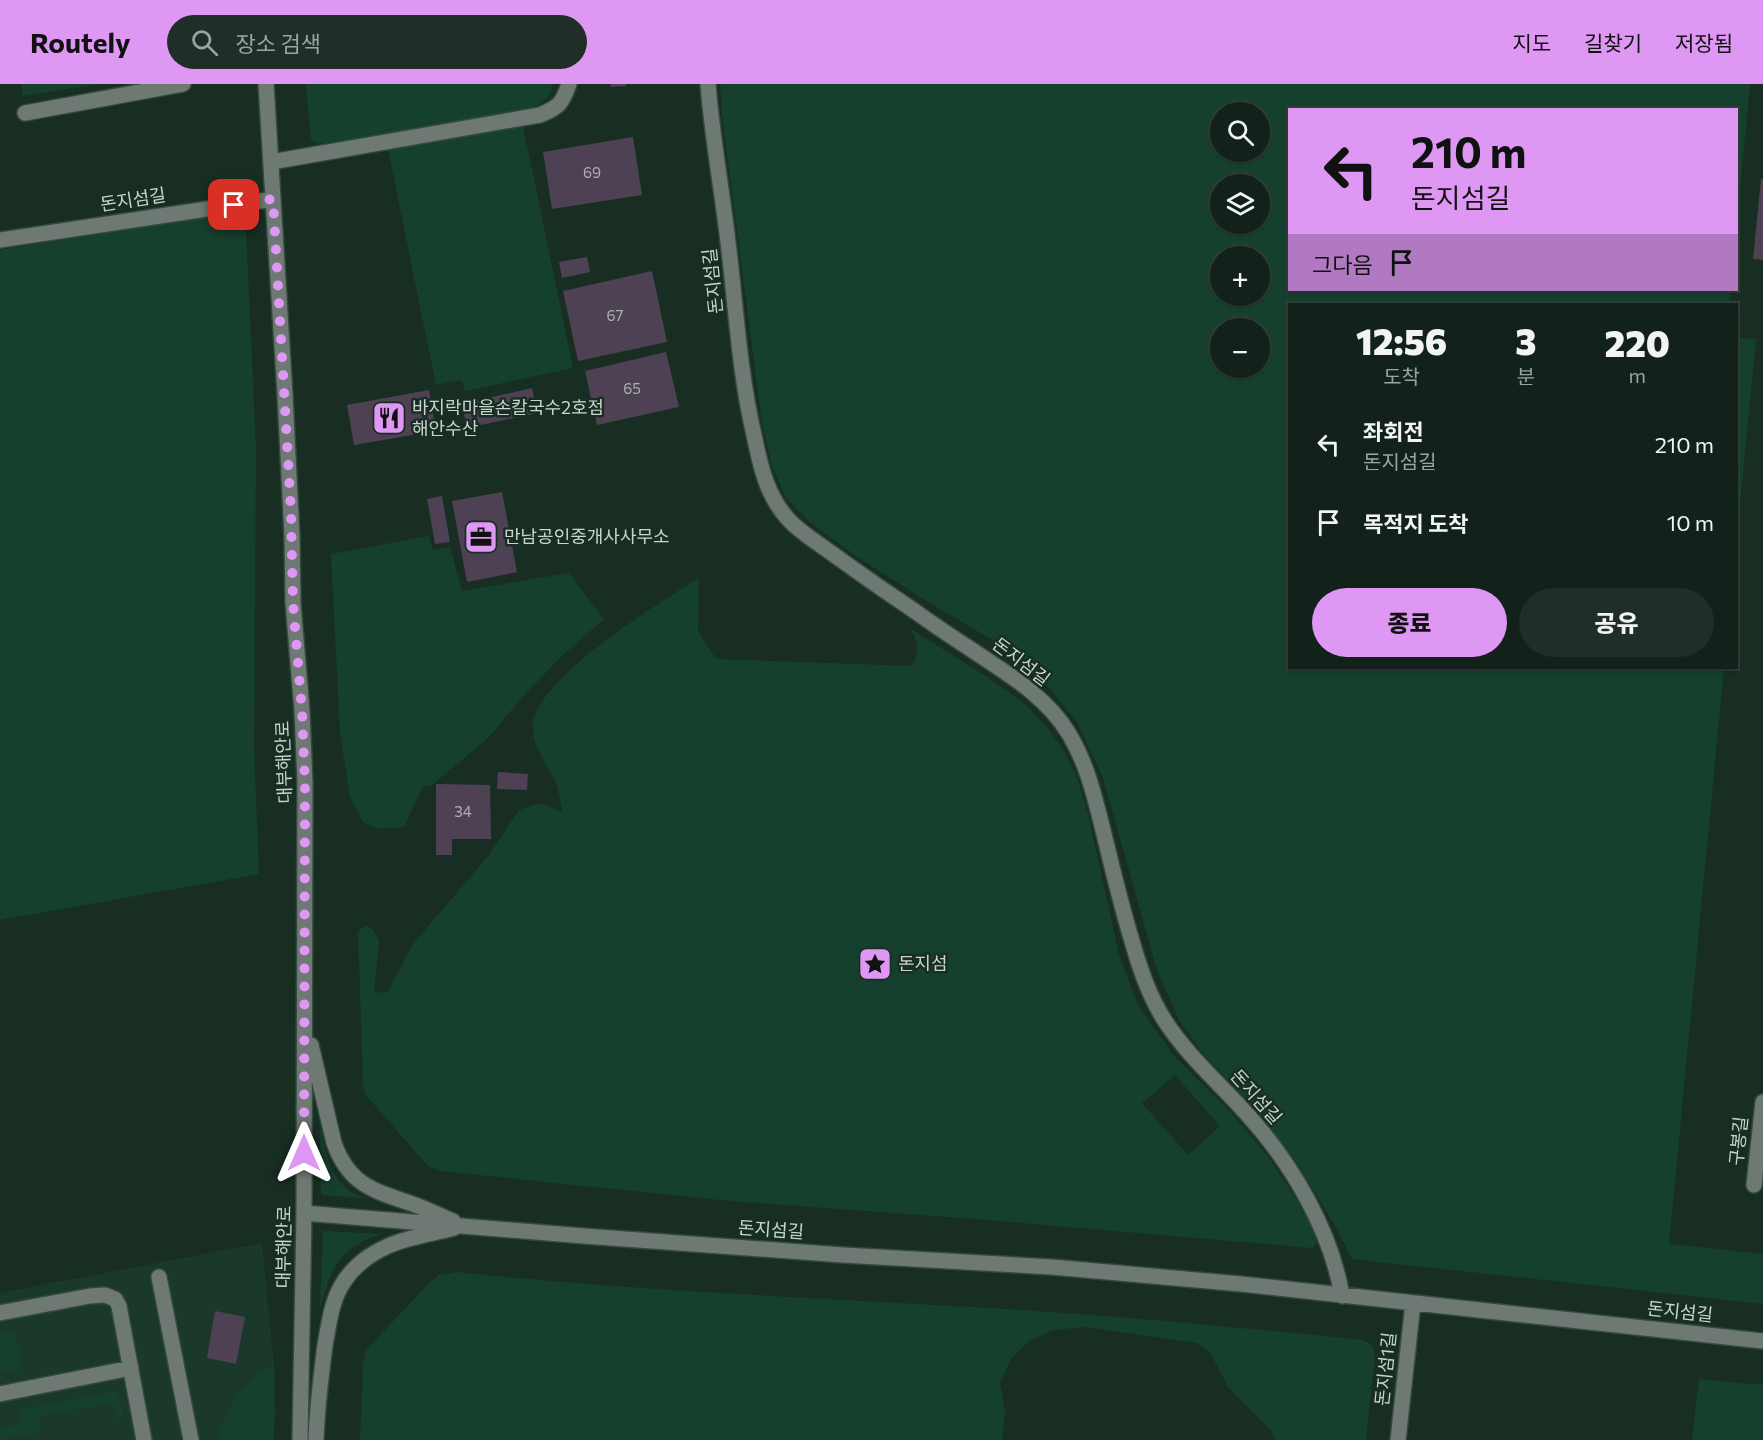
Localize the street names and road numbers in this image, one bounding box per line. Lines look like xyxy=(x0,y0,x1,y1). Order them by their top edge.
street label: 돈지섬길 xyxy=(98,183,167,215)
street label: 돈지섬길 xyxy=(698,247,726,315)
street label: 돈지섬길 xyxy=(989,632,1055,690)
street label: 대부해안로 xyxy=(271,720,295,804)
street label: 돈지섬길 xyxy=(1226,1064,1287,1128)
street label: 구봉길 xyxy=(1724,1115,1752,1167)
street label: 대부해안로 xyxy=(271,1205,295,1289)
street label: 돈지섬길 xyxy=(737,1216,805,1242)
street label: 돈지섬길 xyxy=(1646,1297,1714,1325)
street label: 돈지섬1길 xyxy=(1370,1331,1400,1407)

